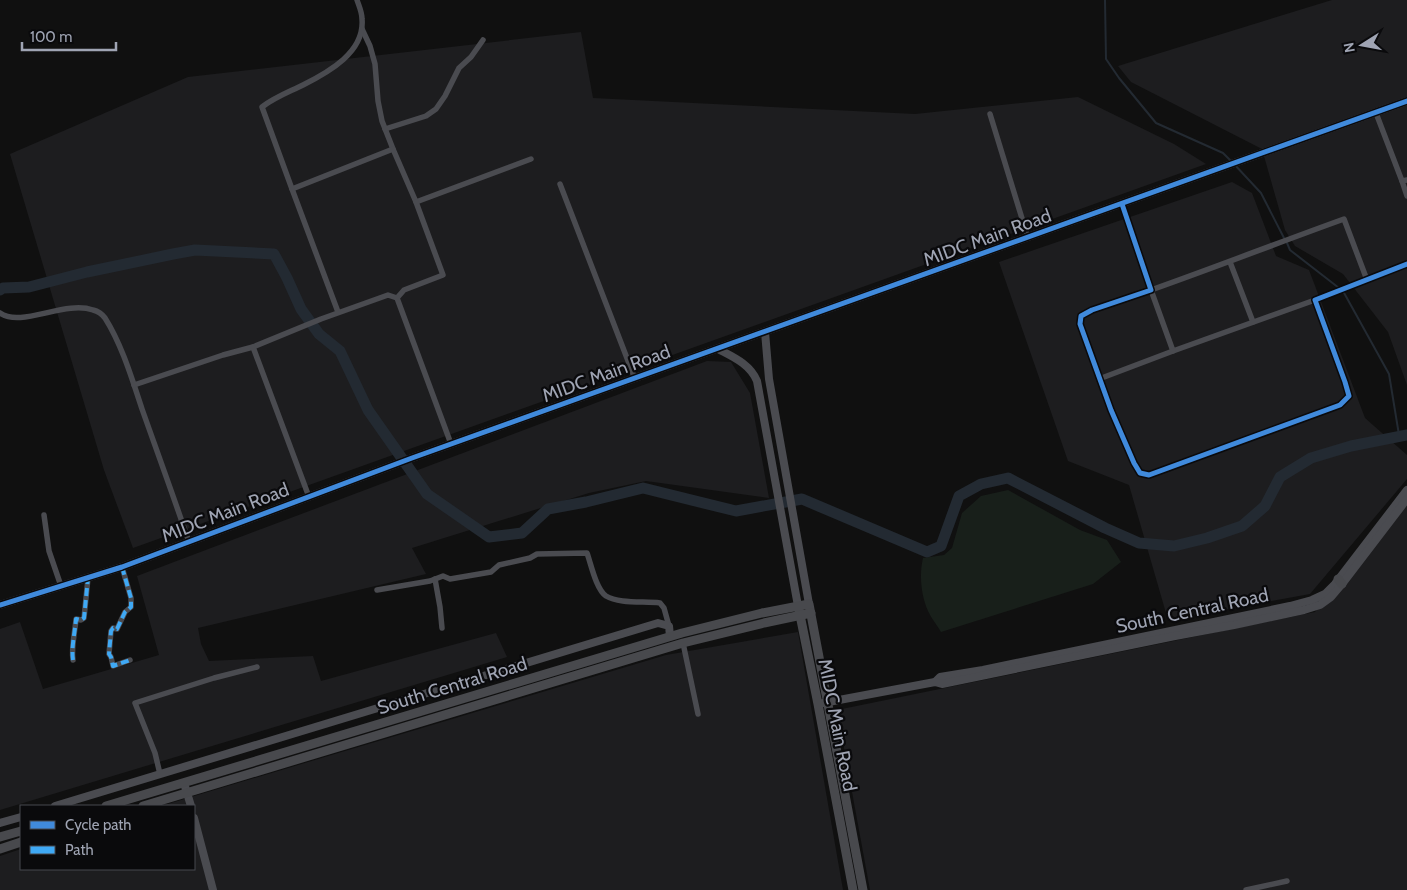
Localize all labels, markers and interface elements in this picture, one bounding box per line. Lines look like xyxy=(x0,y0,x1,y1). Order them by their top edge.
scale bar xyxy=(22,20,116,52)
north arrow xyxy=(1337,20,1387,70)
text: 100 m xyxy=(30,28,72,46)
text: N xyxy=(1339,41,1359,54)
street label: MIDC Main Road xyxy=(920,204,1054,271)
street label: MIDC Main Road xyxy=(539,340,673,407)
street label: MIDC Main Road xyxy=(158,478,292,547)
street label: South Central Road xyxy=(1114,583,1271,638)
street label: South Central Road xyxy=(374,652,530,719)
street label: MIDC Main Road xyxy=(813,657,862,793)
legend xyxy=(20,805,195,870)
text: Cycle path xyxy=(65,816,131,834)
text: Path xyxy=(65,841,94,859)

